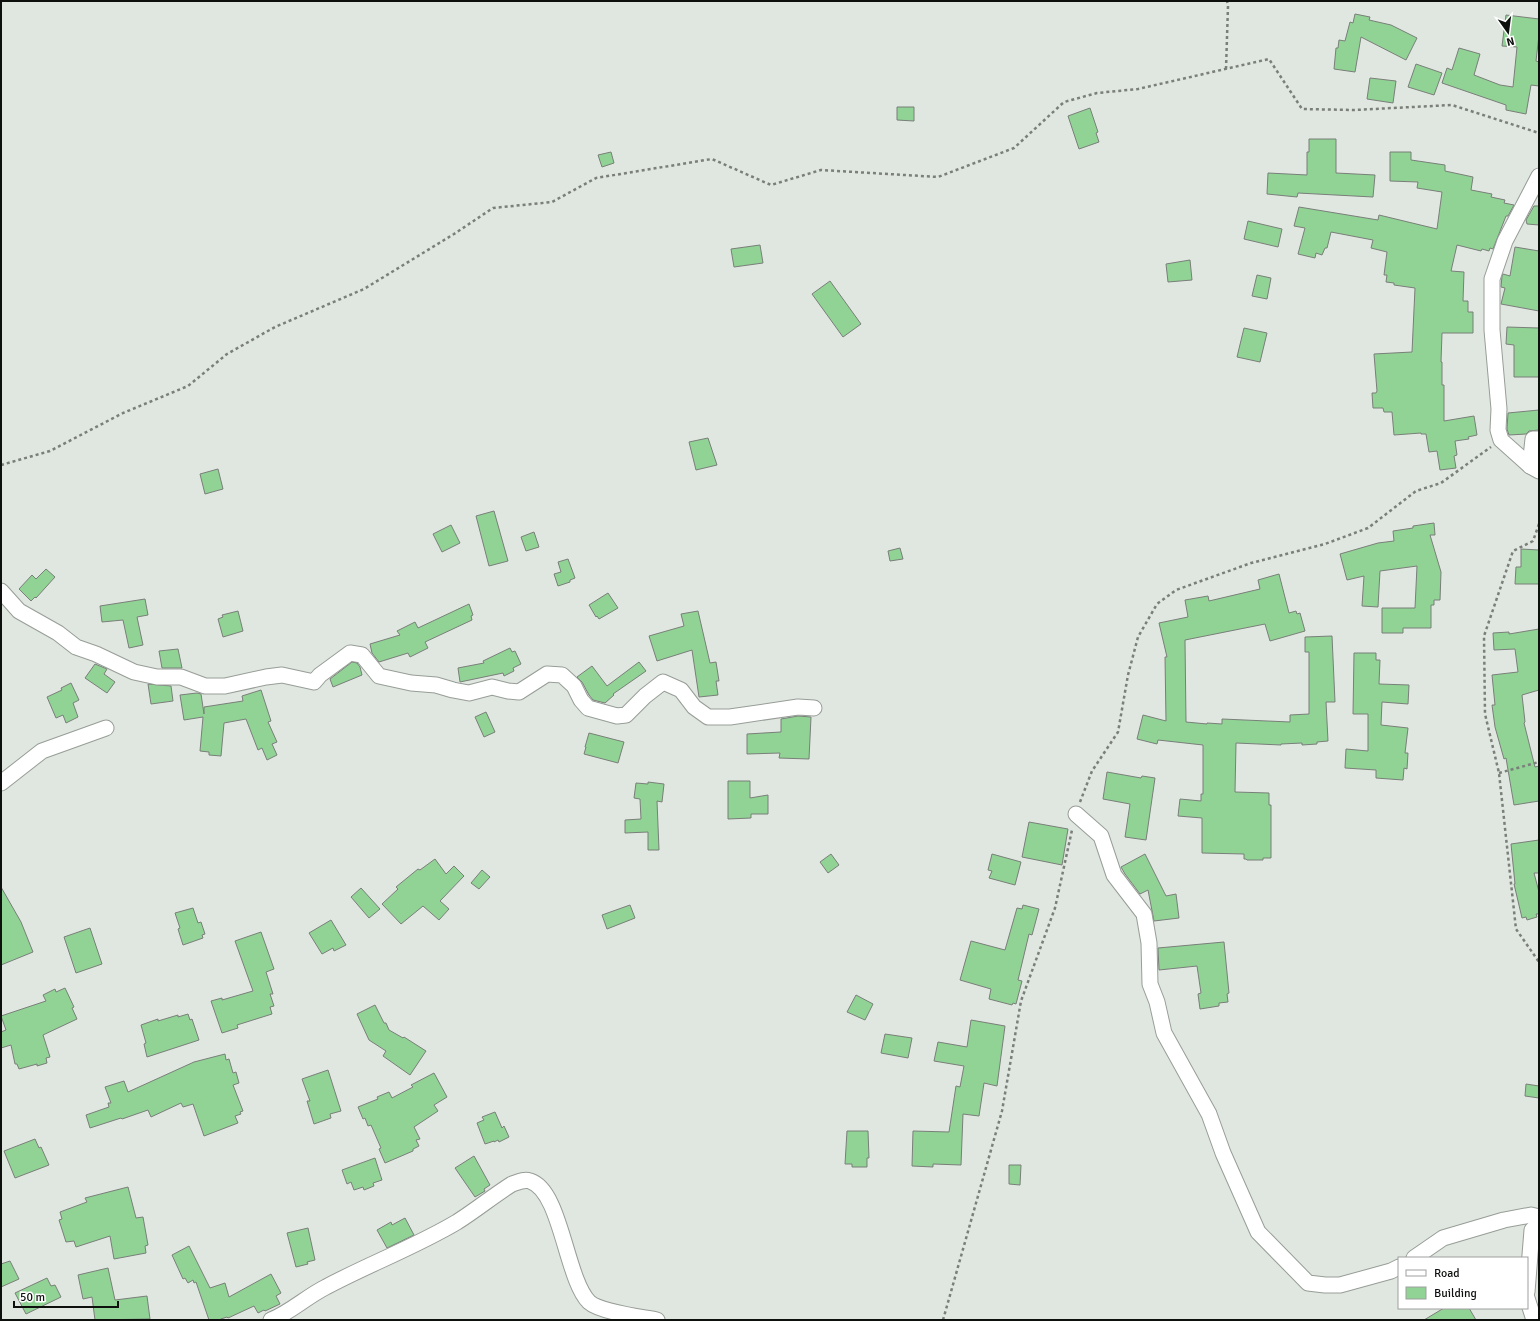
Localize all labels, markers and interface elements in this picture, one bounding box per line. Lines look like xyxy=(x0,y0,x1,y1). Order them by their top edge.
north arrow xyxy=(1488,12,1528,52)
text: N xyxy=(1505,34,1516,48)
legend xyxy=(1398,1257,1528,1309)
text: Road xyxy=(1434,1266,1460,1281)
scale bar xyxy=(14,1283,118,1309)
text: Building xyxy=(1434,1286,1477,1301)
text: 50 m xyxy=(20,1290,45,1305)

